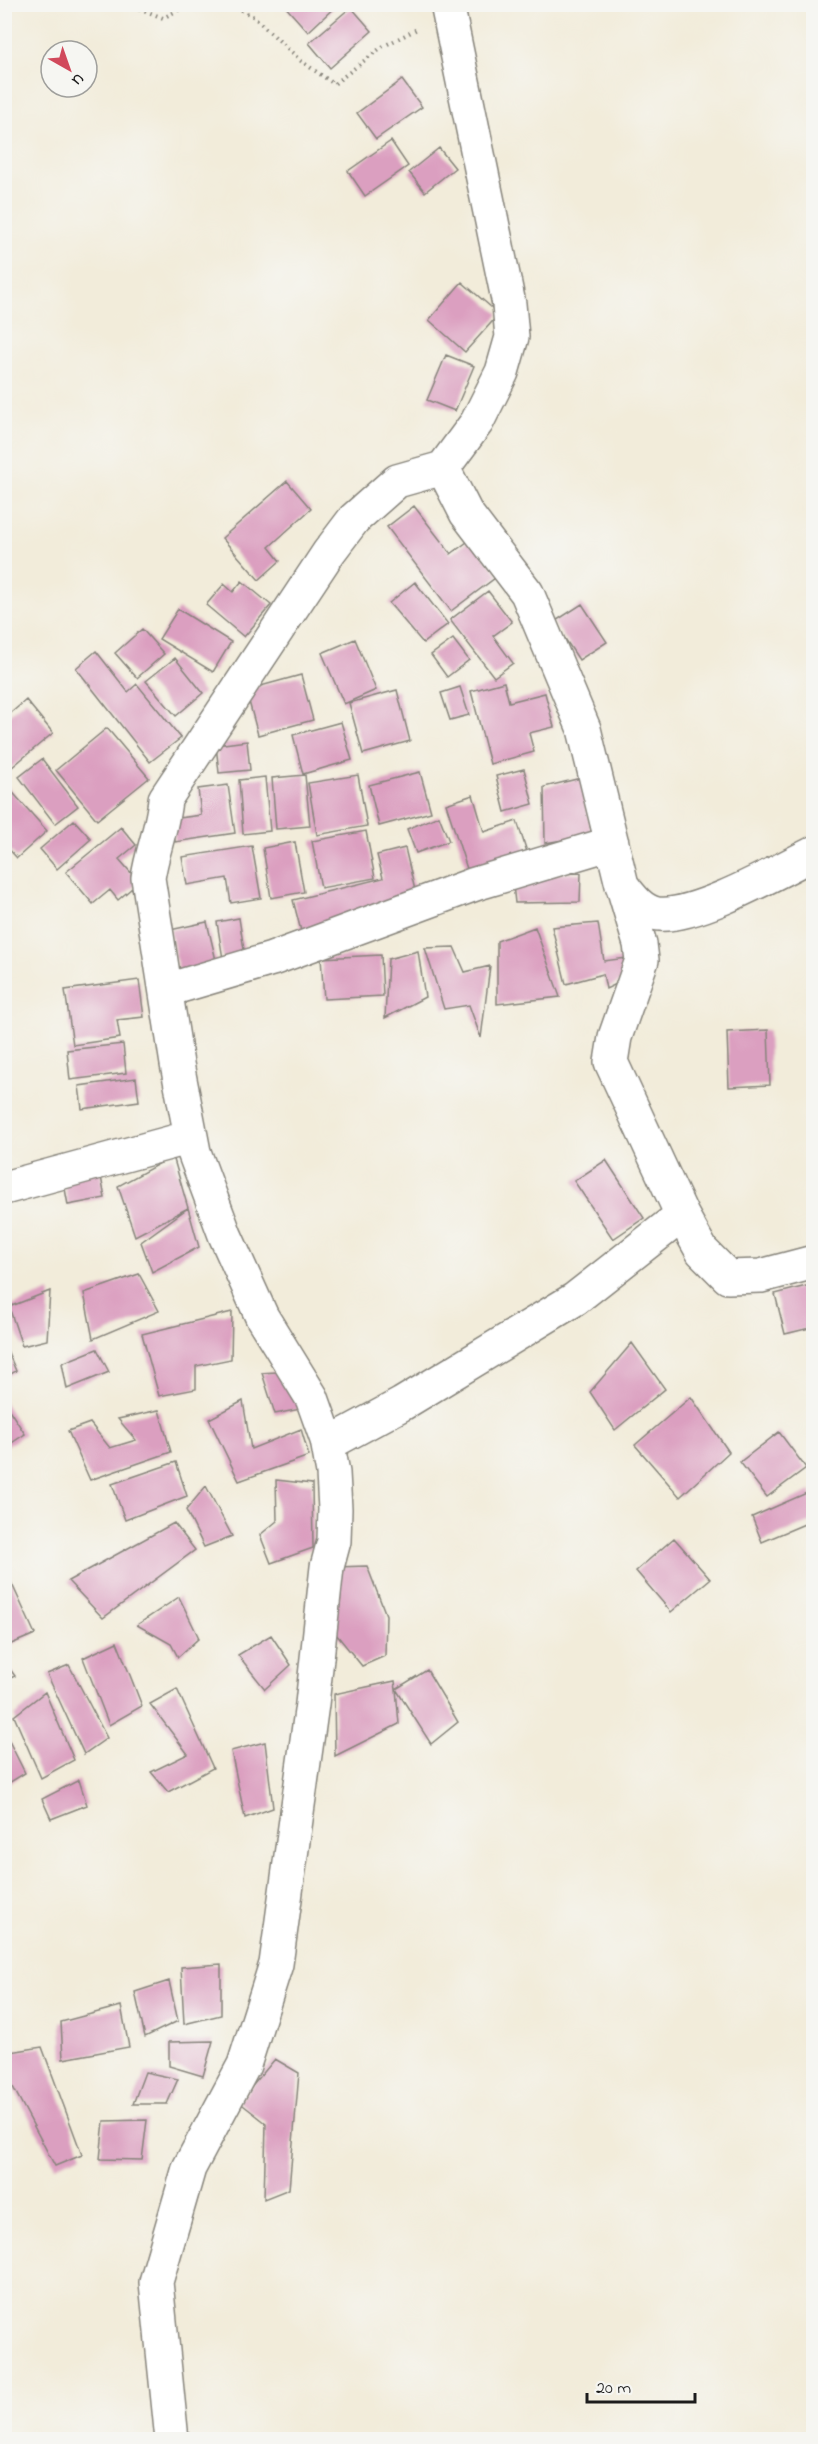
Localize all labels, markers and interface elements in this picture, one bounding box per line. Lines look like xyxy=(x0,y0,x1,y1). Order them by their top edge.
north arrow xyxy=(39,39,99,99)
text: U xyxy=(66,67,89,91)
scale bar xyxy=(587,2366,695,2404)
text: 20 m xyxy=(596,2376,631,2402)

